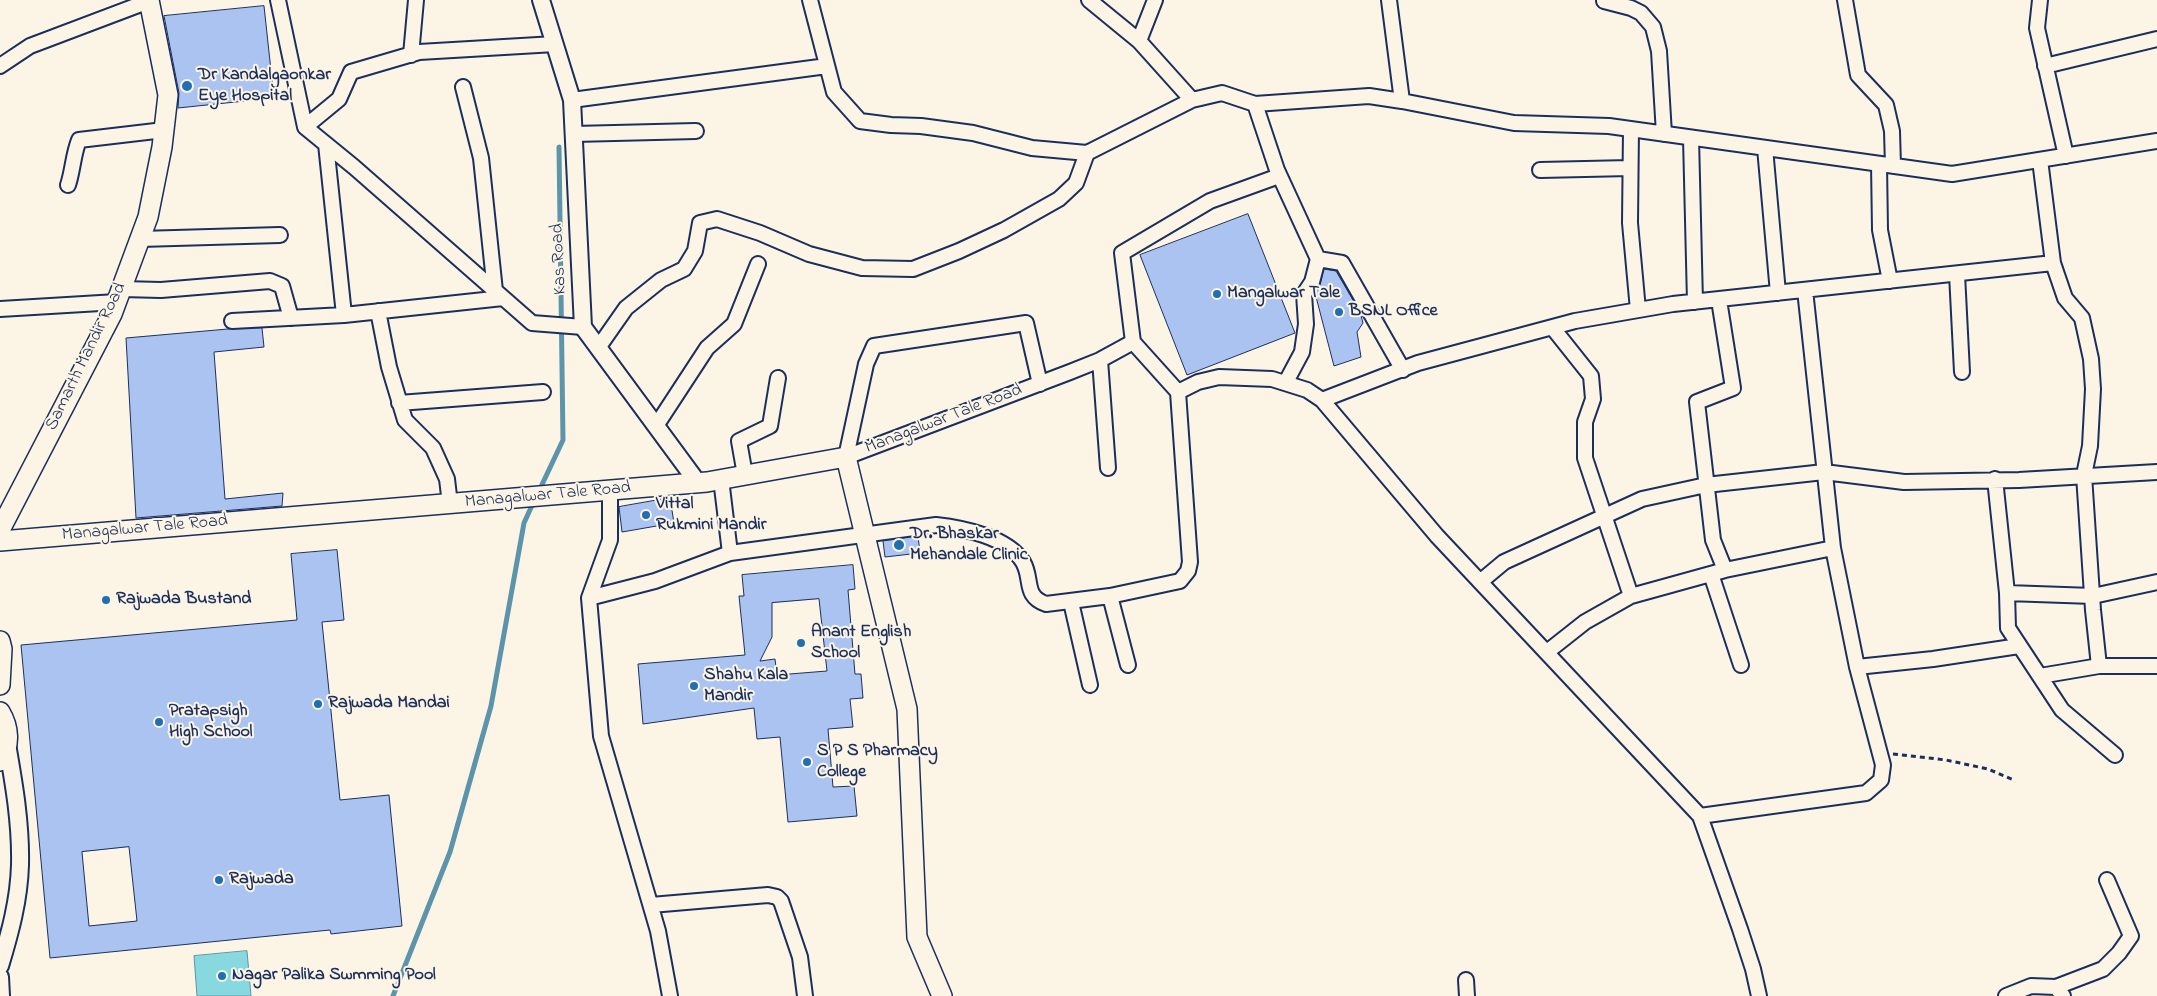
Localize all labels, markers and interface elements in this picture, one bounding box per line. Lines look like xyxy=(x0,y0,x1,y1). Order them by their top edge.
place label: Dr Kandalgaonkar Eye Hospital xyxy=(198,65,331,108)
marker: Dr Kandalgaonkar Eye Hospital xyxy=(180,79,194,93)
street label: Kas Road xyxy=(547,223,573,295)
street label: Samarth Mandir Road xyxy=(42,280,132,434)
place label: Mangalwar Tale xyxy=(1227,283,1340,305)
marker: Mangalwar Tale xyxy=(1211,288,1223,300)
place label: BSNL Office xyxy=(1349,301,1438,323)
marker: BSNL Office xyxy=(1333,306,1345,318)
street label: Managalwar Tale Road xyxy=(862,380,1026,460)
street label: Managalwar Tale Road xyxy=(464,478,632,514)
place label: Vittal Rukmini Mandir xyxy=(656,494,766,536)
marker: Vittal Rukmini Mandir xyxy=(640,509,652,521)
street label: Managalwar Tale Road xyxy=(61,511,229,547)
place label: Dr. Bhaskar Mehandale Clinic xyxy=(910,524,1028,566)
marker: Dr. Bhaskar Mehandale Clinic xyxy=(892,538,906,552)
place label: Rajwada Bustand xyxy=(116,589,251,611)
marker: Rajwada Bustand xyxy=(100,594,112,606)
place label: Anant English School xyxy=(811,622,911,664)
marker: Anant English School xyxy=(795,637,807,649)
place label: Shahu Kala Mandir xyxy=(704,665,788,708)
marker: Shahu Kala Mandir xyxy=(688,680,700,692)
place label: Rajwada Mandai xyxy=(328,693,450,715)
marker: Rajwada Mandai xyxy=(312,698,324,710)
place label: Pratapsigh High School xyxy=(169,701,252,744)
marker: Pratapsigh High School xyxy=(153,716,165,728)
place label: S P S Pharmacy College xyxy=(817,741,938,784)
marker: S P S Pharmacy College xyxy=(801,756,813,768)
place label: Rajwada xyxy=(229,869,294,891)
marker: Rajwada xyxy=(213,874,225,886)
place label: Nagar Palika Swmming Pool xyxy=(232,965,436,987)
marker: Nagar Palika Swmming Pool xyxy=(216,970,228,982)

